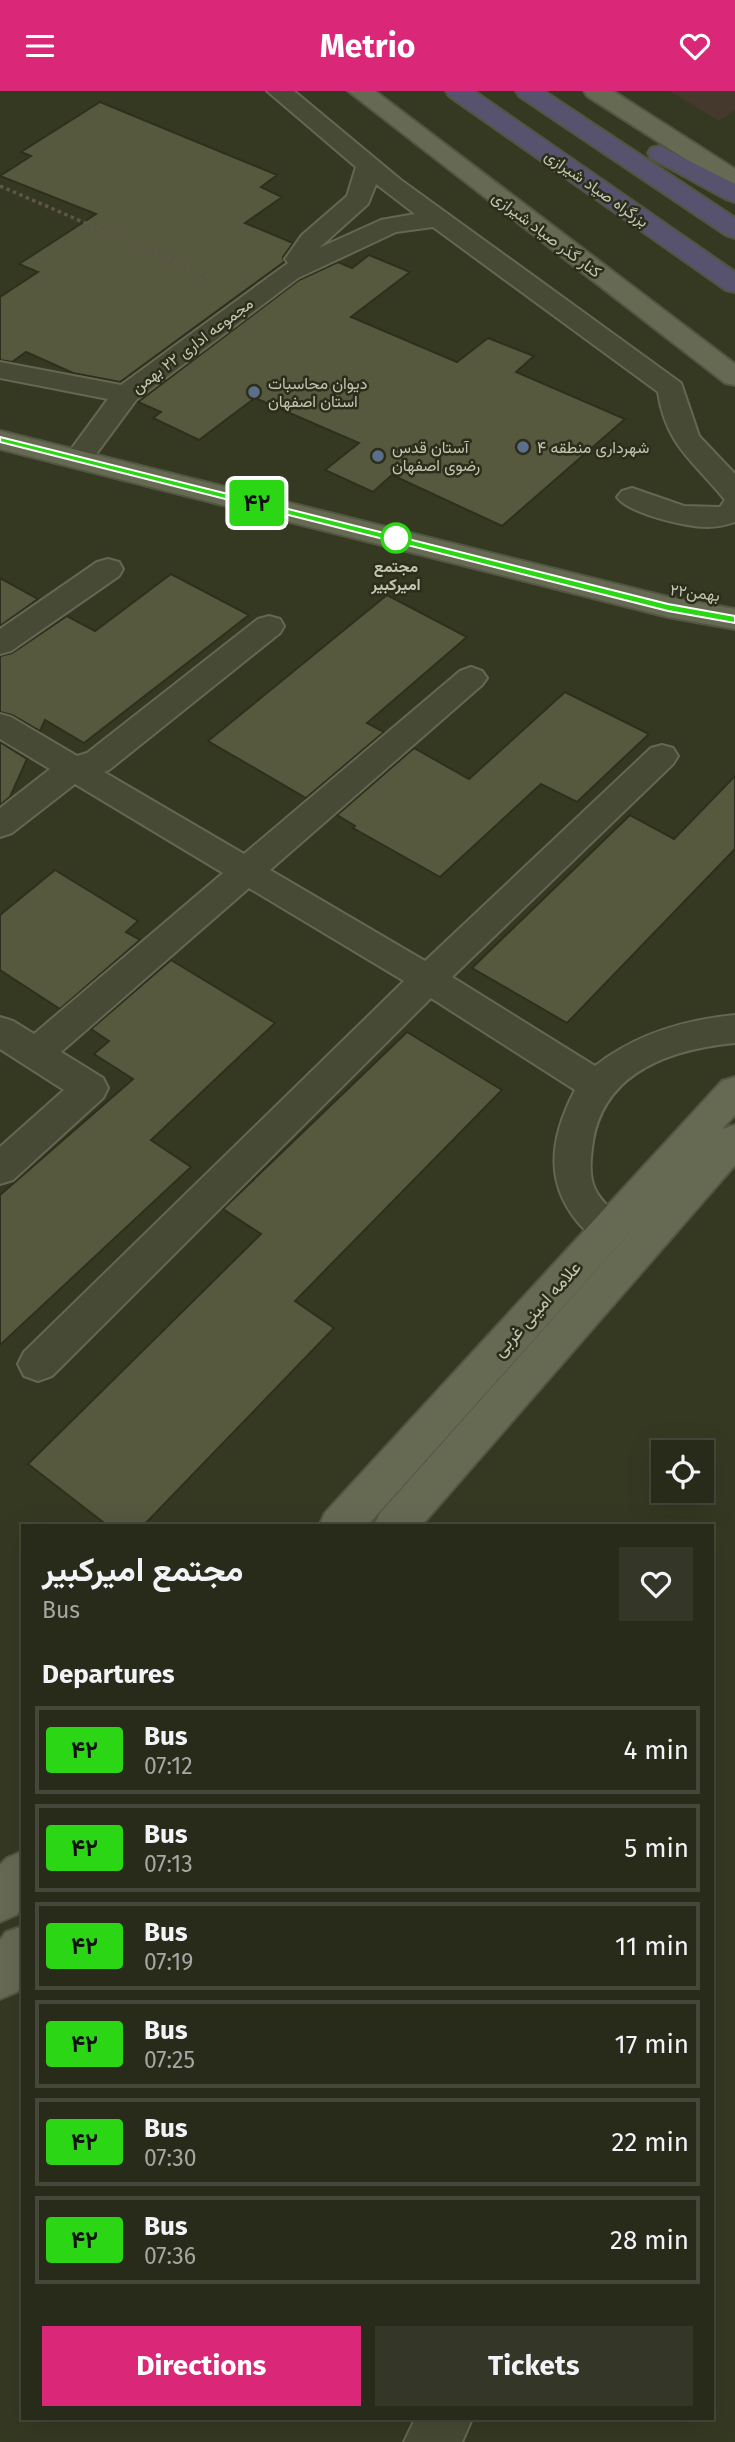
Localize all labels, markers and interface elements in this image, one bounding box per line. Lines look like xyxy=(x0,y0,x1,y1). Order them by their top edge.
icon: menu xyxy=(21,27,59,65)
text: Metrio xyxy=(320,27,415,65)
icon: heart xyxy=(676,27,714,65)
street label: بزرگراه صیاد شیرازی xyxy=(541,146,652,232)
street label: کنار گذر صیاد شیرازی xyxy=(488,187,605,282)
street label: مجموعه اداری ۲۲ بهمن xyxy=(128,294,257,398)
place label: دیوان محاسبات استان اصفهان xyxy=(268,374,367,412)
marker: دیوان محاسبات استان اصفهان xyxy=(246,384,262,400)
place label: آستان قدس رضوی اصفهان xyxy=(392,438,480,476)
place label: شهرداری منطقه ۴ xyxy=(537,438,649,458)
marker: شهرداری منطقه ۴ xyxy=(515,439,531,455)
marker: آستان قدس رضوی اصفهان xyxy=(370,448,386,464)
line badge: ۴۲ xyxy=(226,480,288,526)
text: ۴۲ xyxy=(243,489,271,517)
marker: مجتمع امیرکبیر xyxy=(381,523,411,553)
place label: مجتمع امیرکبیر xyxy=(370,557,421,595)
street label: ۲۲بهمن xyxy=(669,580,721,606)
street label: علامه امینی غربی xyxy=(488,1257,586,1361)
map controls xyxy=(651,1440,714,1503)
button: locate xyxy=(651,1440,714,1503)
button: heart xyxy=(619,1547,693,1621)
text: مجتمع امیرکبیر xyxy=(42,1550,243,1590)
text: Bus xyxy=(42,1596,80,1624)
text: Departures xyxy=(42,1659,175,1690)
text: Bus xyxy=(144,1721,187,1752)
text: 4 min xyxy=(623,1735,689,1766)
text: ۴۲ xyxy=(71,1736,98,1764)
text: 07:12 xyxy=(144,1752,193,1780)
text: Bus xyxy=(144,1819,187,1850)
text: 5 min xyxy=(624,1833,689,1864)
text: ۴۲ xyxy=(71,1834,98,1862)
text: 07:13 xyxy=(144,1850,193,1878)
text: Bus xyxy=(144,1917,187,1948)
text: 11 min xyxy=(615,1931,689,1962)
text: ۴۲ xyxy=(71,1932,98,1960)
text: 07:19 xyxy=(144,1948,193,1976)
text: Bus xyxy=(144,2015,187,2046)
text: 17 min xyxy=(614,2029,689,2060)
text: ۴۲ xyxy=(71,2030,98,2058)
text: 07:25 xyxy=(144,2046,195,2074)
text: Bus xyxy=(144,2113,187,2144)
text: 22 min xyxy=(612,2127,689,2158)
text: ۴۲ xyxy=(71,2128,98,2156)
text: 07:30 xyxy=(144,2144,197,2172)
text: Bus xyxy=(144,2211,187,2242)
text: 28 min xyxy=(610,2225,689,2256)
text: ۴۲ xyxy=(71,2226,98,2254)
text: 07:36 xyxy=(144,2242,196,2270)
button: Directions xyxy=(42,2326,361,2406)
button: Tickets xyxy=(375,2326,693,2406)

